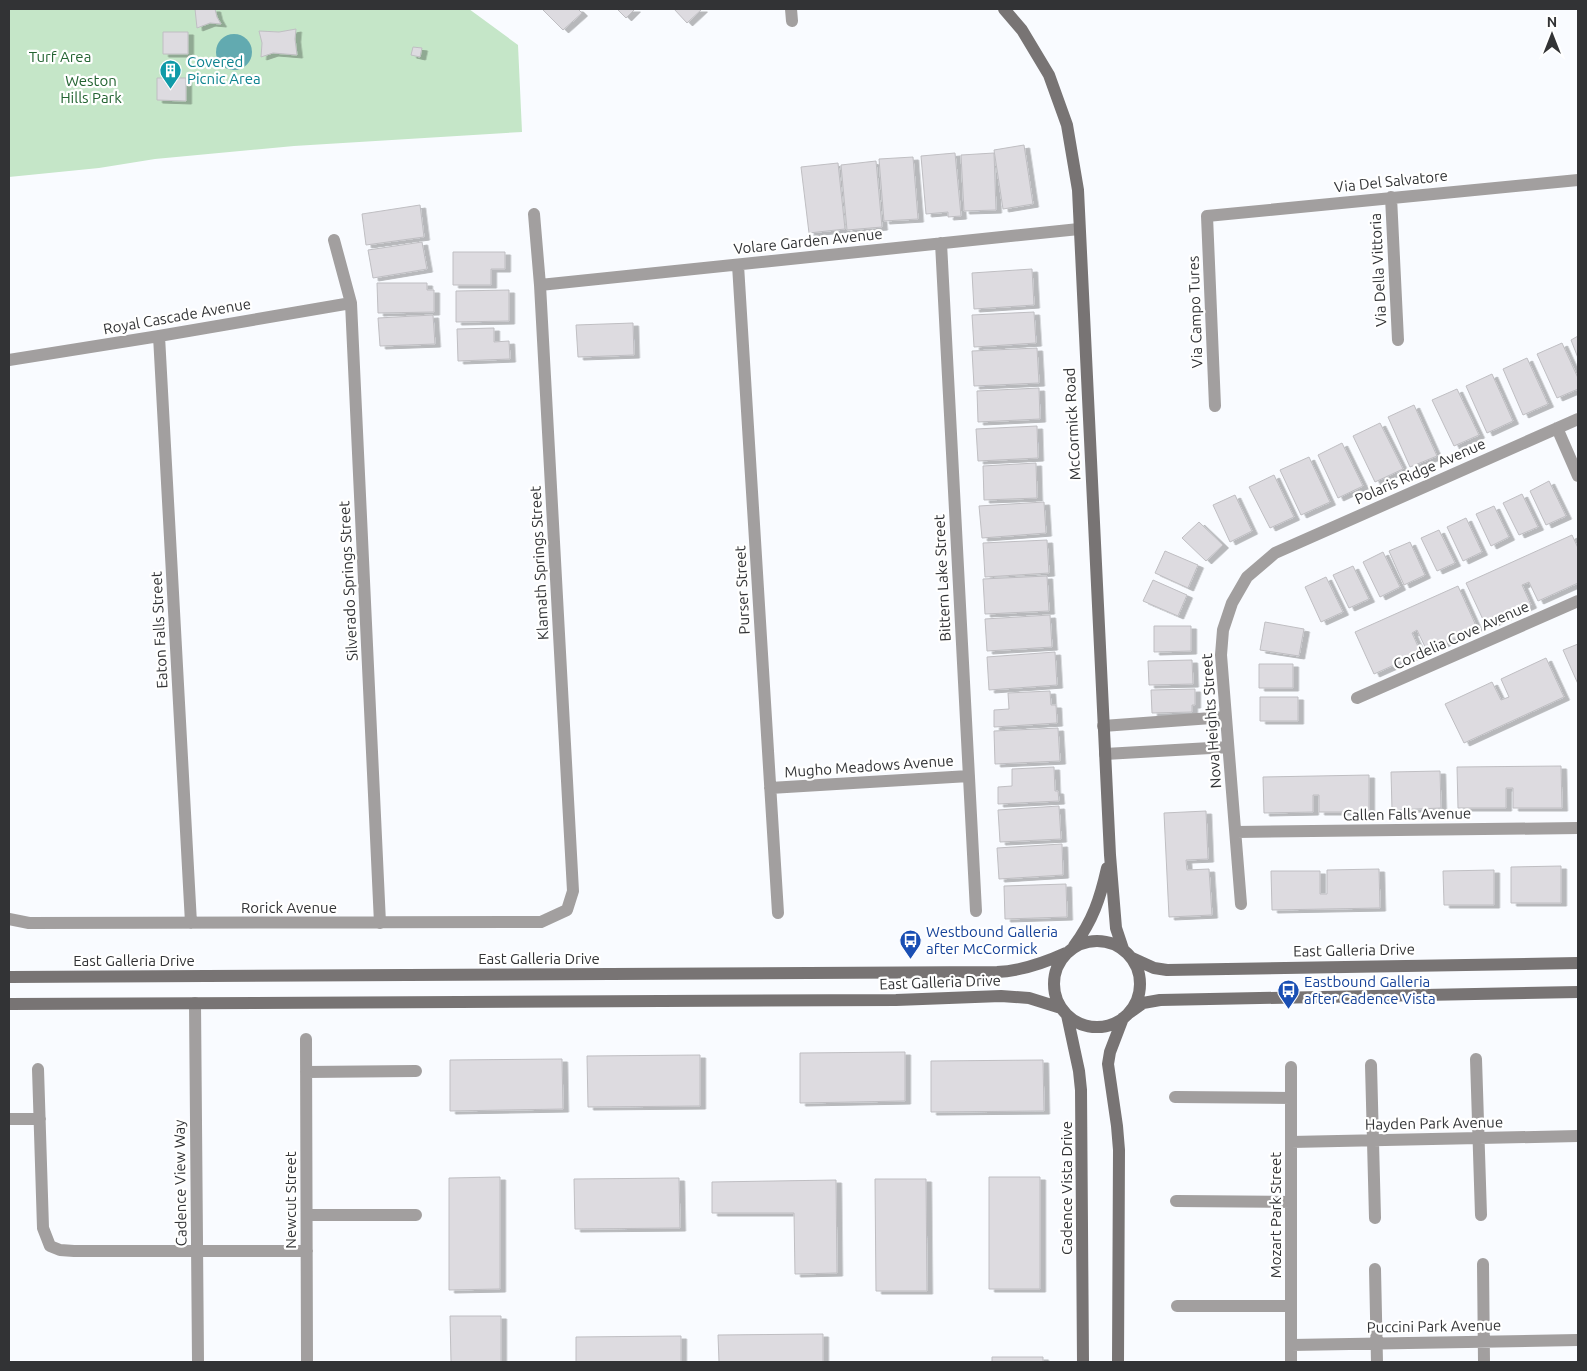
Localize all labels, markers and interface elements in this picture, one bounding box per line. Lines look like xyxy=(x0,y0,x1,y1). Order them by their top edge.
north arrow xyxy=(1527,10,1577,60)
text: N xyxy=(1547,14,1557,30)
park label: Turf Area xyxy=(29,48,91,65)
place label: Covered Picnic Area xyxy=(187,53,261,87)
building icon: Covered Picnic Area xyxy=(159,58,183,89)
park label: Weston Hills Park xyxy=(60,72,122,106)
street label: Via Del Salvatore xyxy=(1333,167,1449,195)
street label: Via Della Vittoria xyxy=(1367,213,1389,327)
street label: Volare Garden Avenue xyxy=(733,225,883,257)
street label: Via Campo Tures xyxy=(1185,255,1205,369)
street label: Royal Cascade Avenue xyxy=(102,295,252,337)
street label: McCormick Road xyxy=(1061,367,1083,481)
street label: Polaris Ridge Avenue xyxy=(1352,435,1488,507)
street label: Klamath Springs Street xyxy=(526,485,552,641)
street label: Silverado Springs Street xyxy=(335,500,361,662)
street label: Bittern Lake Street xyxy=(930,514,954,642)
street label: Purser Street xyxy=(731,545,753,635)
street label: Eaton Falls Street xyxy=(147,571,171,689)
street label: Cordelia Cove Avenue xyxy=(1390,597,1532,673)
street label: Nova Heights Street xyxy=(1198,653,1224,789)
street label: Mugho Meadows Avenue xyxy=(784,752,954,780)
street label: Callen Falls Avenue xyxy=(1343,804,1471,824)
street label: Rorick Avenue xyxy=(241,899,337,916)
place label: Westbound Galleria after McCormick xyxy=(926,923,1058,957)
bus stop icon: Westbound Galleria after McCormick xyxy=(898,928,922,959)
street label: East Galleria Drive xyxy=(1293,940,1415,960)
street label: East Galleria Drive xyxy=(478,950,600,967)
street label: East Galleria Drive xyxy=(73,952,195,969)
street label: East Galleria Drive xyxy=(879,971,1001,993)
place label: Eastbound Galleria after Cadence Vista xyxy=(1304,973,1436,1007)
bus stop icon: Eastbound Galleria after Cadence Vista xyxy=(1276,978,1300,1009)
street label: Hayden Park Avenue xyxy=(1365,1113,1503,1133)
street label: Cadence View Way xyxy=(170,1120,190,1246)
street label: Cadence Vista Drive xyxy=(1058,1121,1075,1255)
street label: Newcut Street xyxy=(282,1151,299,1249)
street label: Mozart Park Street xyxy=(1267,1152,1284,1278)
street label: Puccini Park Avenue xyxy=(1367,1316,1501,1336)

